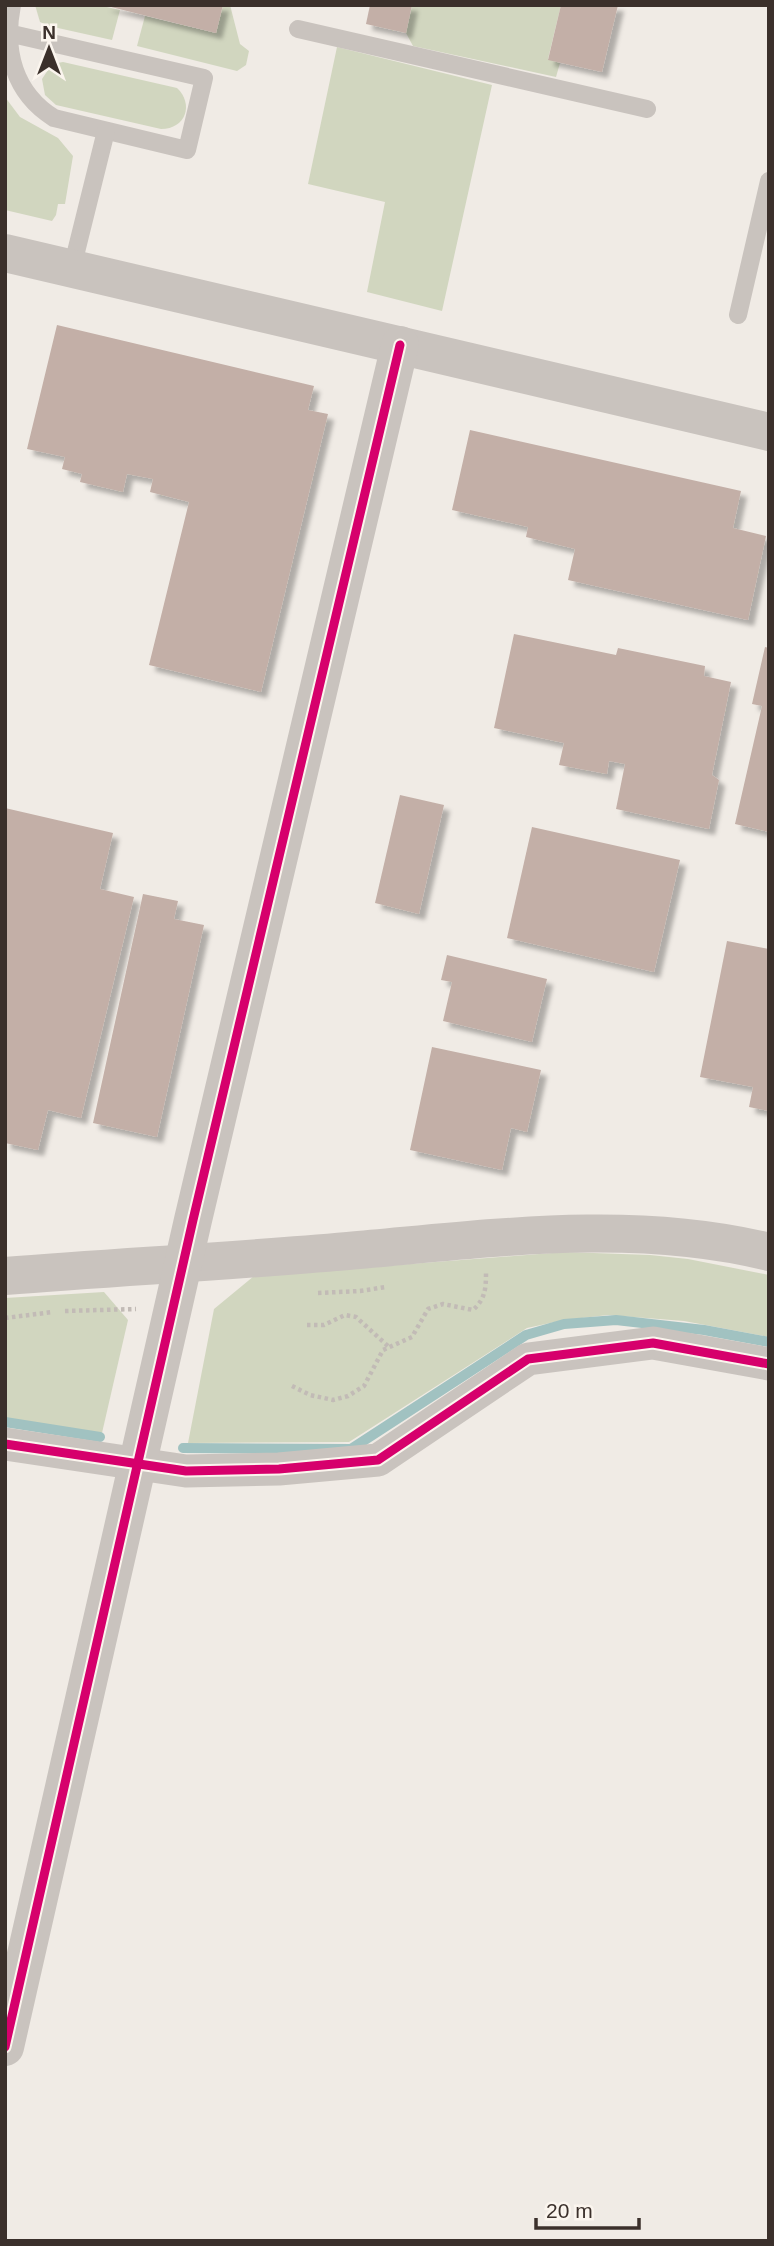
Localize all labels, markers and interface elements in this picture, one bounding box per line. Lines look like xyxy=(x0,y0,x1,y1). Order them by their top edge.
north arrow xyxy=(14,14,84,84)
text: N xyxy=(42,22,56,43)
scale bar xyxy=(536,2186,639,2230)
text: 20 m xyxy=(546,2199,593,2222)

